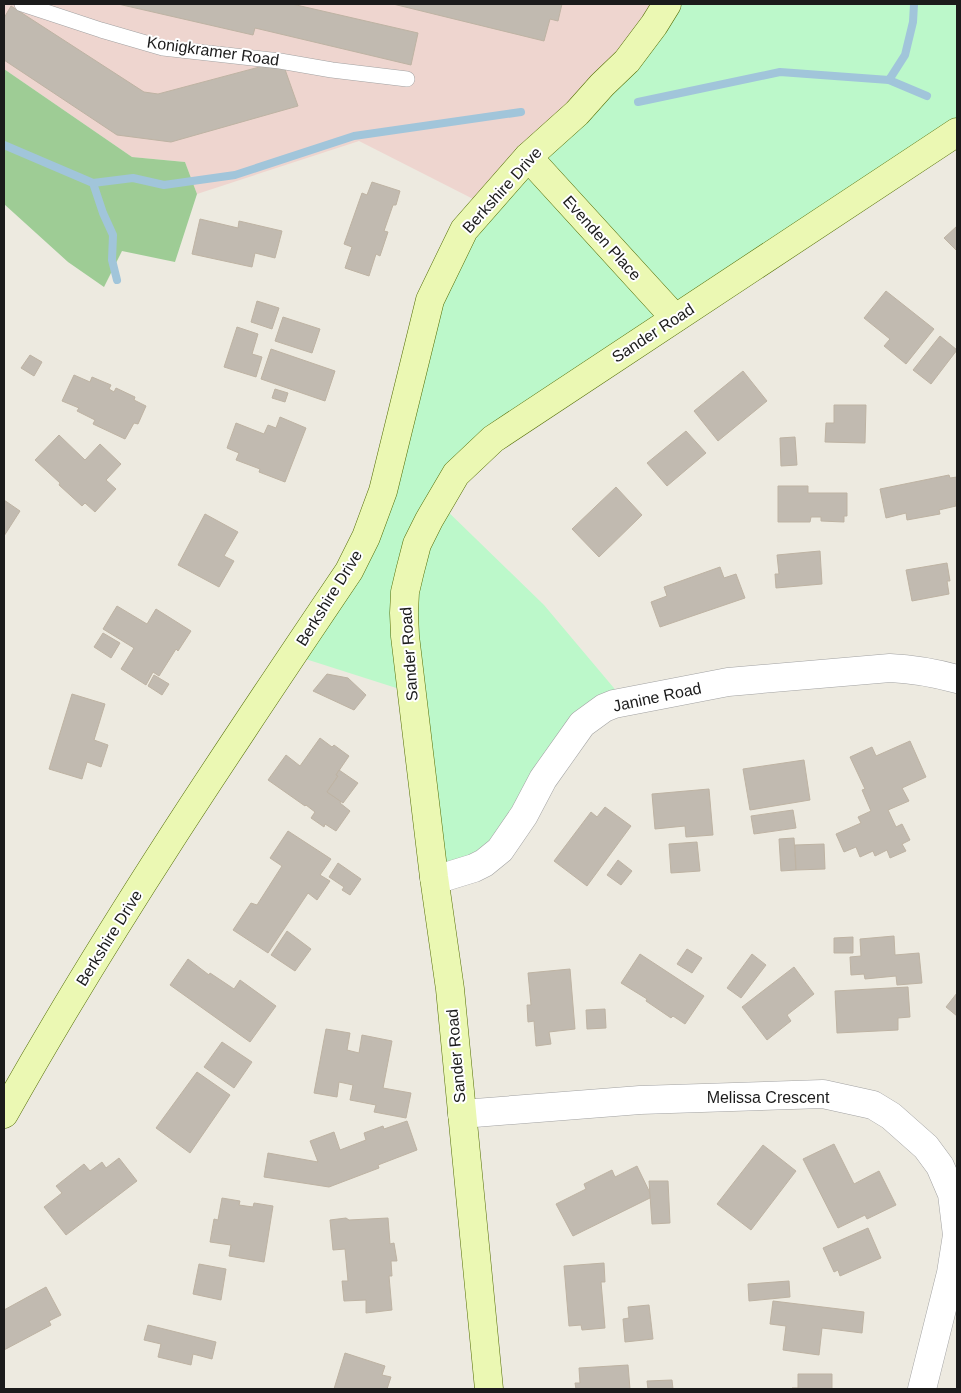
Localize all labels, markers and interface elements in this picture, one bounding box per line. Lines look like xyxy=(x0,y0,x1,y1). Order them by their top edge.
street label: Konigkramer Road xyxy=(146,33,280,69)
street label: Berkshire Drive xyxy=(459,144,545,236)
street label: Evenden Place xyxy=(560,192,644,284)
street label: Sander Road xyxy=(609,300,697,366)
street label: Berkshire Drive xyxy=(293,547,365,649)
street label: Sander Road xyxy=(397,606,421,702)
street label: Janine Road xyxy=(611,679,703,715)
street label: Berkshire Drive xyxy=(73,887,145,989)
street label: Sander Road xyxy=(443,1008,469,1104)
street label: Melissa Crescent xyxy=(707,1089,830,1106)

